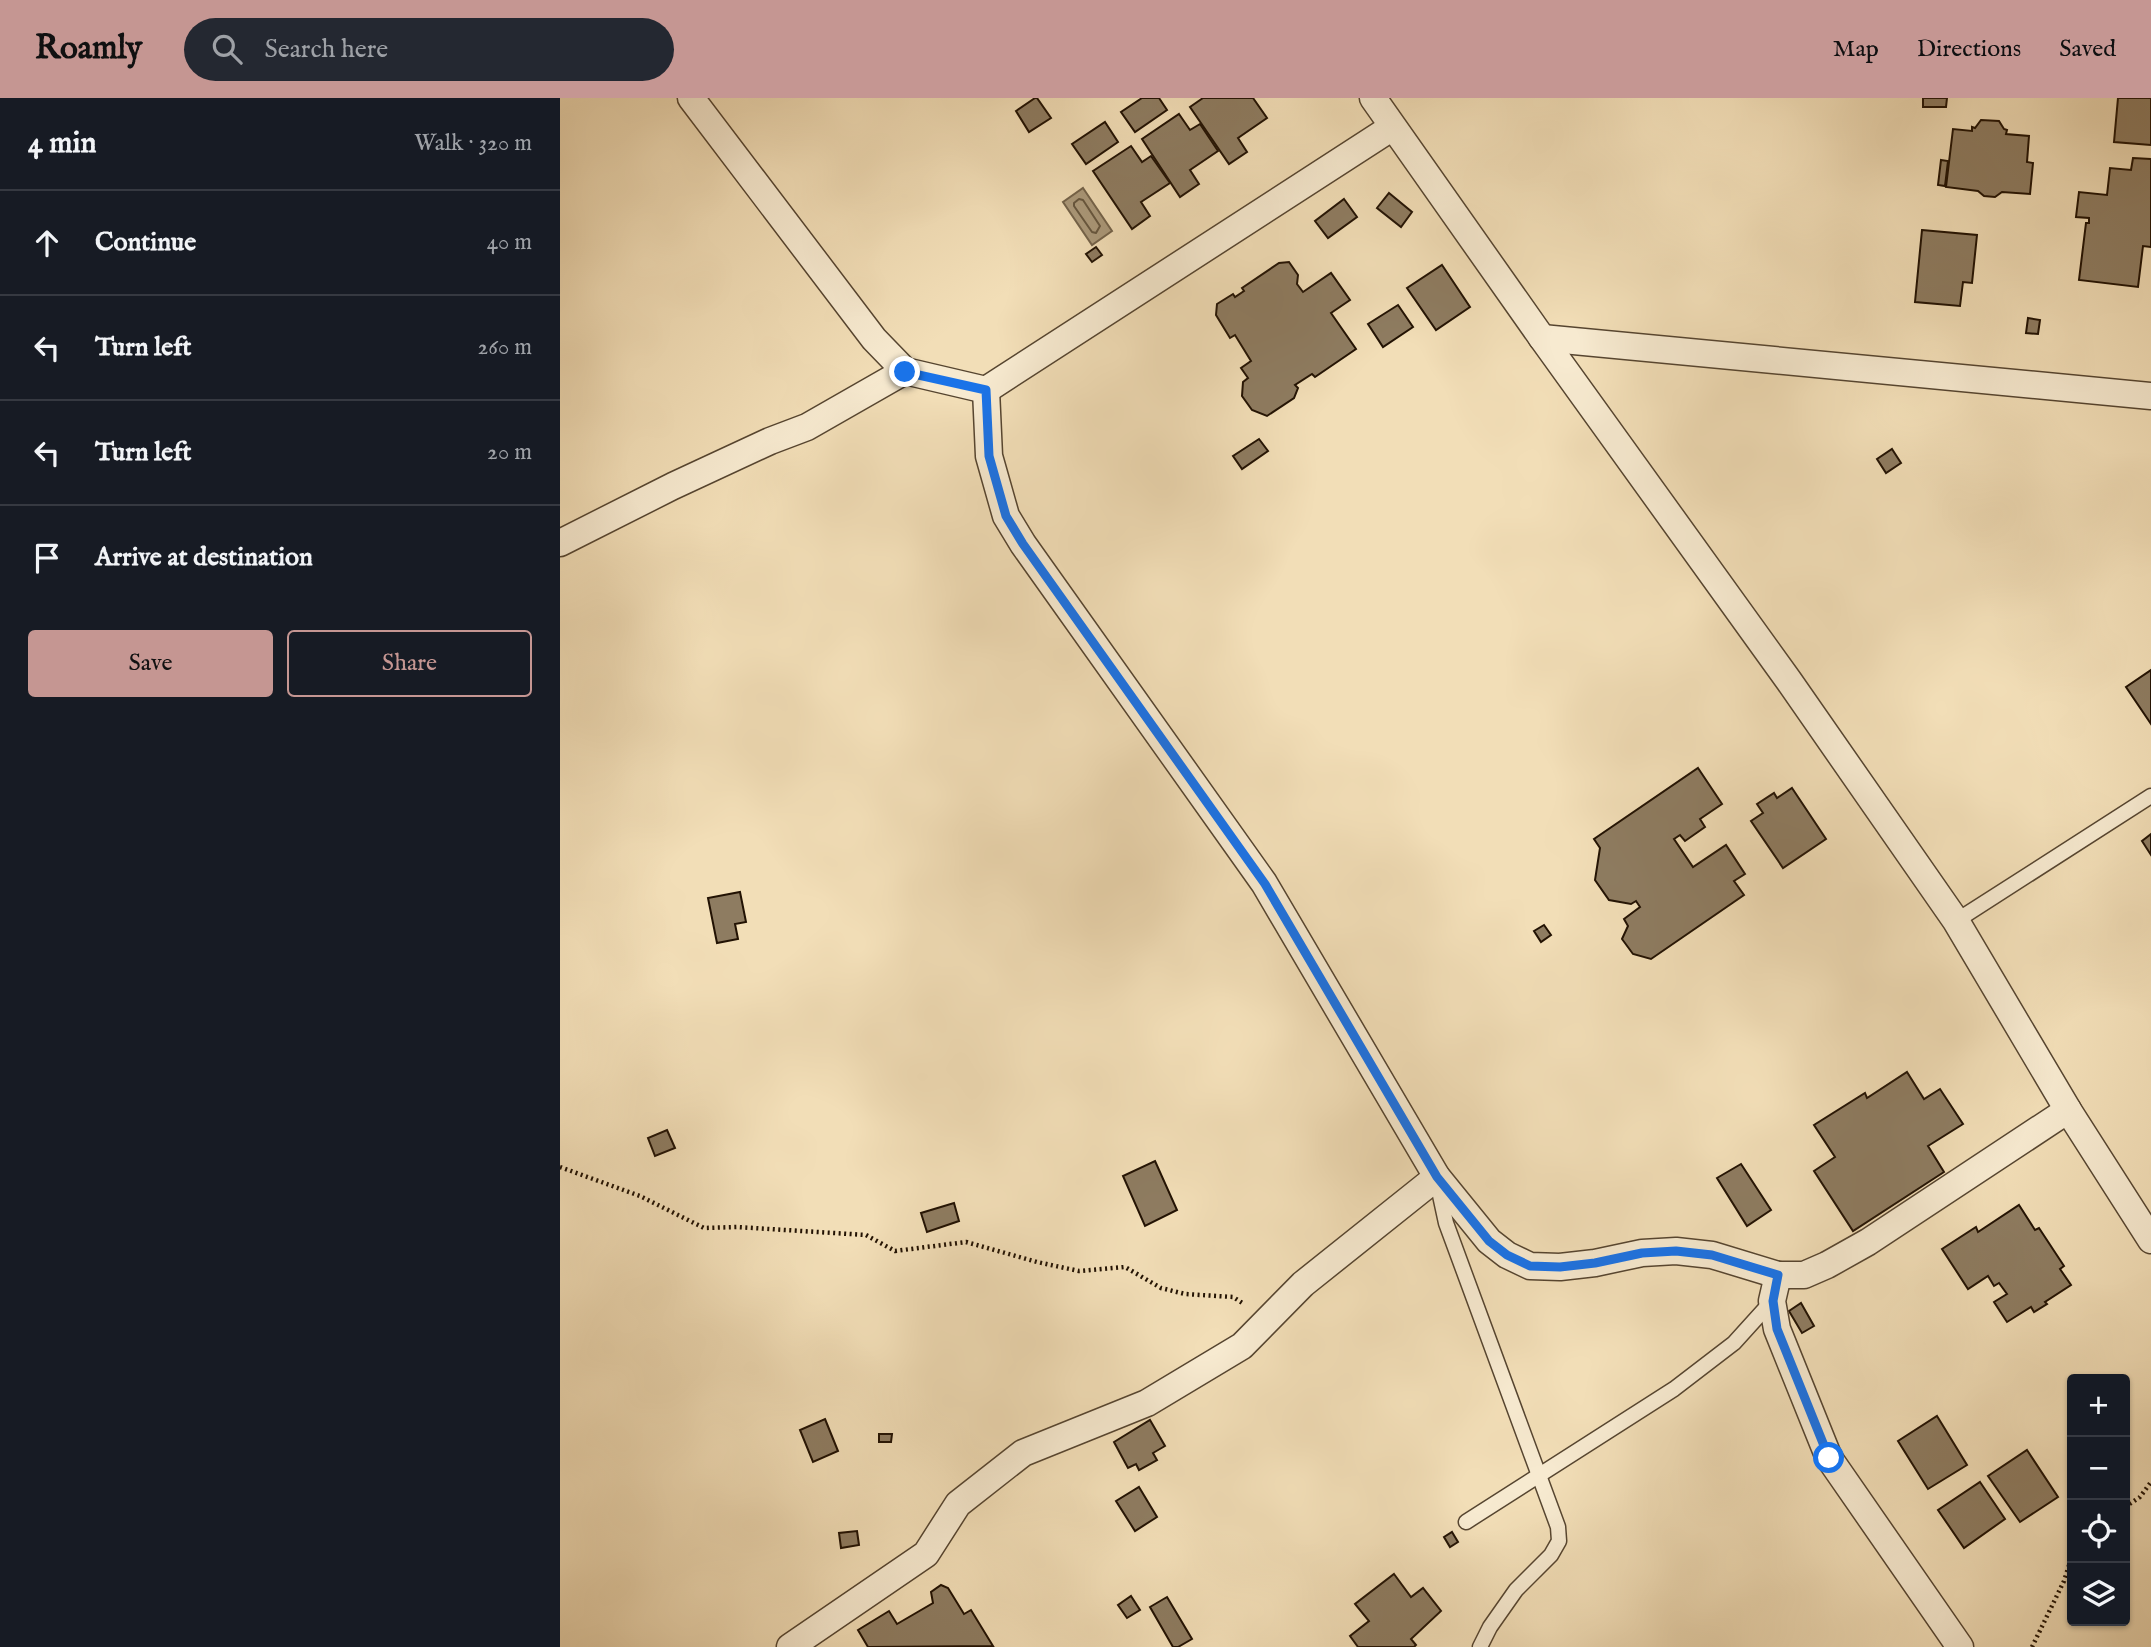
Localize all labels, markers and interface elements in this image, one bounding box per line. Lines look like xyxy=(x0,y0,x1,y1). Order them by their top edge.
search box xyxy=(184,18,674,81)
text: Roamly xyxy=(35,28,142,70)
icon: search xyxy=(208,30,246,68)
text: Search here xyxy=(264,33,388,66)
text: Map xyxy=(1833,34,1879,65)
text: Directions xyxy=(1917,34,2021,65)
text: Saved xyxy=(2059,34,2116,65)
text: 4 min xyxy=(28,125,96,163)
text: Walk · 320 m xyxy=(414,129,532,158)
icon: ahead xyxy=(28,224,66,262)
text: Continue xyxy=(95,226,196,259)
text: 40 m xyxy=(487,228,532,257)
icon: left xyxy=(28,329,66,367)
text: Turn left xyxy=(95,331,192,364)
text: 260 m xyxy=(477,333,532,362)
route end xyxy=(889,356,920,387)
icon: left xyxy=(28,434,66,472)
text: Turn left xyxy=(95,436,192,469)
text: 20 m xyxy=(487,438,532,467)
icon: arrive xyxy=(28,539,66,577)
text: Arrive at destination xyxy=(95,541,313,574)
button: Save xyxy=(28,630,273,697)
button: Share xyxy=(287,630,532,697)
map controls xyxy=(2067,1374,2130,1626)
button: + xyxy=(2067,1374,2130,1437)
button: − xyxy=(2067,1437,2130,1500)
route start xyxy=(1813,1442,1844,1473)
button: locate xyxy=(2067,1500,2130,1563)
button: layers xyxy=(2067,1563,2130,1626)

